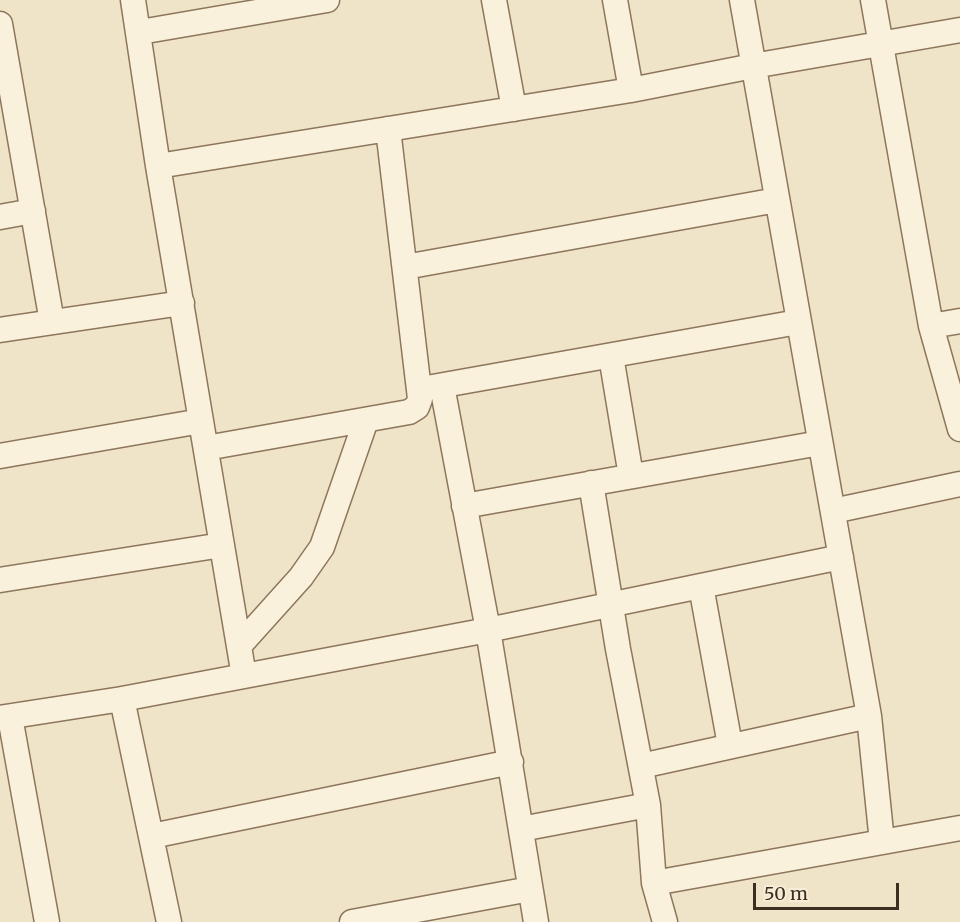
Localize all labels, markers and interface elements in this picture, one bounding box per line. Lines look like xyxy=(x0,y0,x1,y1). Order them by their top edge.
scale bar xyxy=(756,871,902,909)
text: 50 m xyxy=(764,882,808,905)

